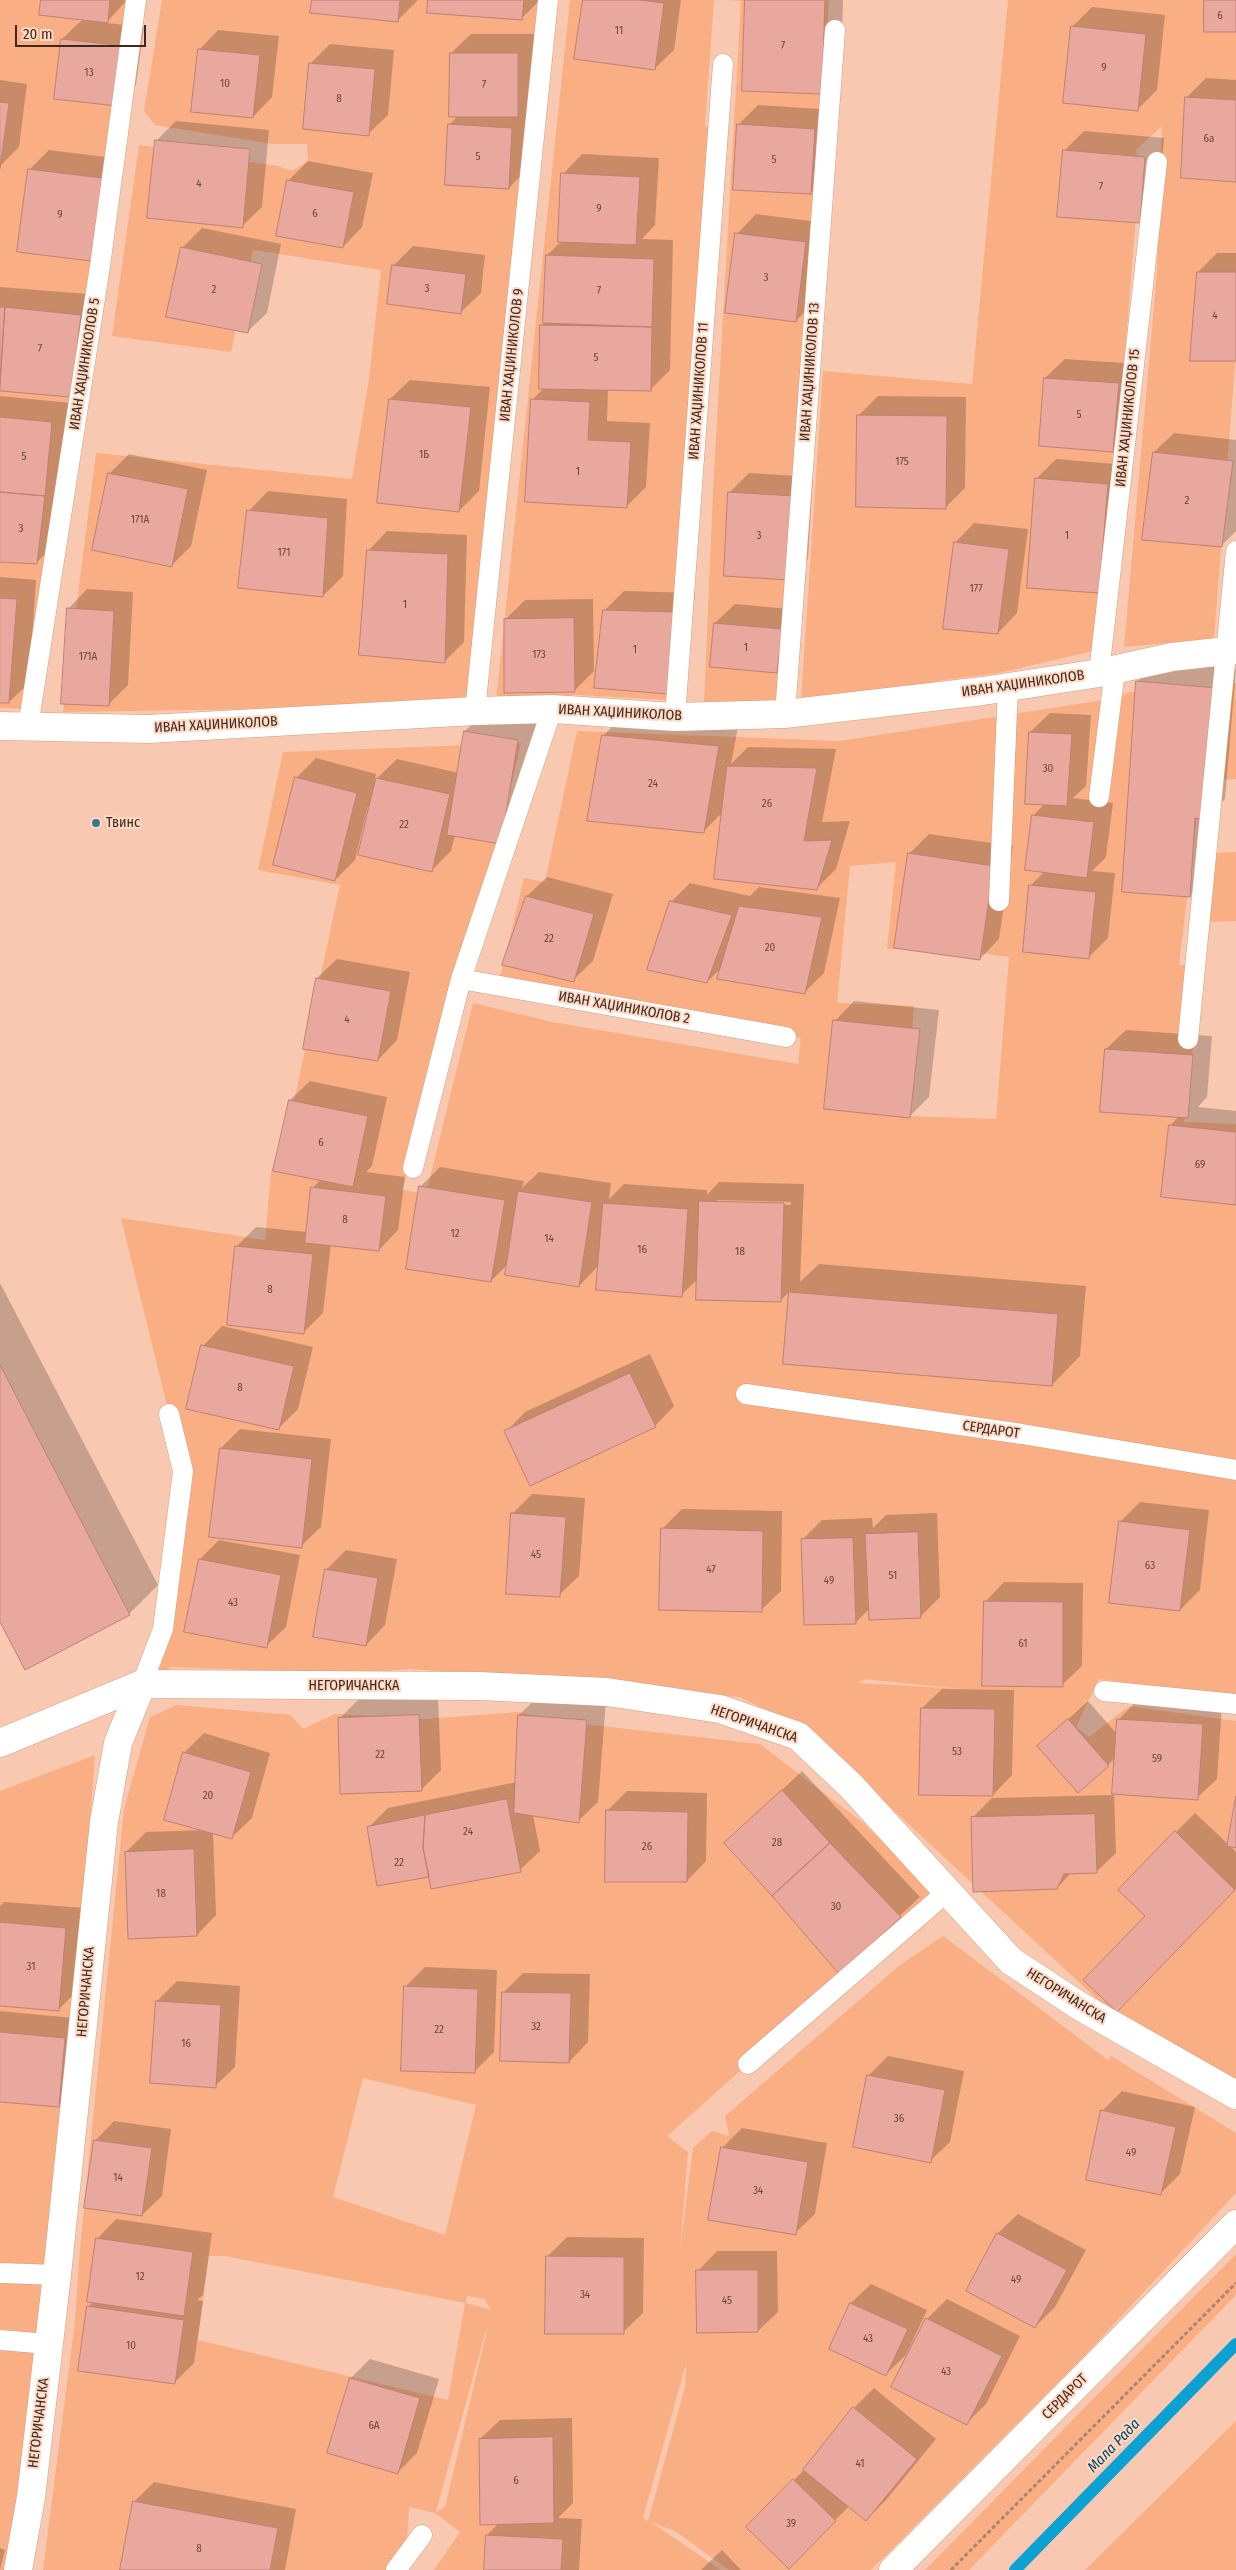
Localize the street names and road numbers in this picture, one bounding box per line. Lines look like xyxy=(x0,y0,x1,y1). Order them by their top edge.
street label: ИВАН ХАЏИНИКОЛОВ 9 xyxy=(497,288,527,422)
street label: ИВАН ХАЏИНИКОЛОВ 5 xyxy=(66,297,104,431)
street label: ИВАН ХАЏИНИКОЛОВ 13 xyxy=(797,302,823,442)
street label: ИВАН ХАЏИНИКОЛОВ 11 xyxy=(686,322,712,460)
street label: ИВАН ХАЏИНИКОЛОВ 15 xyxy=(1112,348,1144,488)
street label: ИВАН ХАЏИНИКОЛОВ xyxy=(961,667,1085,701)
street label: ИВАН ХАЏИНИКОЛОВ xyxy=(558,701,682,725)
street label: ИВАН ХАЏИНИКОЛОВ xyxy=(154,713,278,737)
street label: ИВАН ХАЏИНИКОЛОВ 2 xyxy=(557,988,691,1028)
street label: СЕРДАРОТ xyxy=(961,1418,1021,1442)
street label: НЕГОРИЧАНСКА xyxy=(309,1678,399,1694)
street label: НЕГОРИЧАНСКА xyxy=(708,1701,800,1747)
street label: НЕГОРИЧАНСКА xyxy=(74,1946,98,2038)
street label: НЕГОРИЧАНСКА xyxy=(1023,1965,1109,2027)
street label: СЕРДАРОТ xyxy=(1039,2371,1091,2423)
street label: НЕГОРИЧАНСКА xyxy=(25,2377,53,2469)

